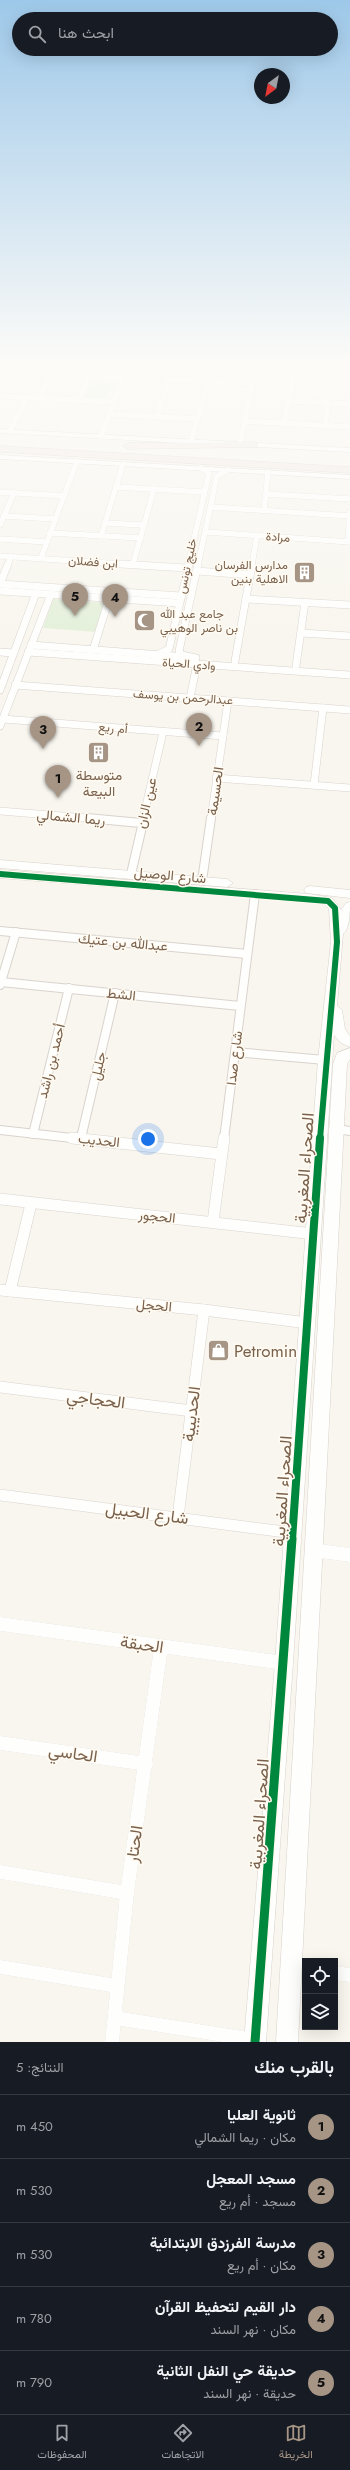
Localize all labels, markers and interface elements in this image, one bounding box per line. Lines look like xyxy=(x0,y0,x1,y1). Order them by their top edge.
search box xyxy=(12,12,338,56)
text: ابحث هنا xyxy=(58,22,114,44)
icon: search xyxy=(26,23,48,45)
north arrow xyxy=(254,68,290,104)
street label: مرادة xyxy=(265,527,291,547)
street label: خليج تونس xyxy=(172,537,202,595)
street label: ابن فضلان xyxy=(68,551,118,573)
place label: مدارس الفرسان الاهلية بنين xyxy=(215,556,288,588)
building icon: مدارس الفرسان الاهلية بنين xyxy=(291,559,317,585)
pin: 5 xyxy=(62,583,88,616)
pin: 4 xyxy=(102,584,128,617)
place label: جامع عبد الله بن ناصر الوهيبي xyxy=(160,605,238,638)
mosque icon: جامع عبد الله بن ناصر الوهيبي xyxy=(132,608,158,634)
street label: وادي الحياة xyxy=(162,653,216,676)
street label: عبدالرحمن بن يوسف xyxy=(132,685,234,709)
pin: 2 xyxy=(186,713,212,746)
pin: 3 xyxy=(30,716,56,749)
street label: أم ريع xyxy=(98,718,129,738)
building icon: متوسطة البيعة xyxy=(86,740,112,766)
pin: 1 xyxy=(45,765,71,798)
place label: متوسطة البيعة xyxy=(76,765,122,801)
street label: الحسيمة xyxy=(202,765,228,817)
street label: عين الزان xyxy=(130,776,162,830)
street label: ريما الشمالي xyxy=(36,804,106,832)
street label: شارع الوصيل xyxy=(133,862,207,889)
street label: عبدالله بن عتيك xyxy=(77,928,169,956)
street label: الشط xyxy=(105,982,137,1006)
street label: أحمد بن راشد xyxy=(32,1022,70,1100)
street label: شارع صدا xyxy=(221,1030,248,1087)
street label: جليل xyxy=(85,1050,111,1082)
street label: الصحراء المغربية xyxy=(288,1112,320,1224)
street label: الحديب xyxy=(77,1128,121,1152)
your location xyxy=(138,1129,158,1149)
street label: الحجور xyxy=(136,1204,177,1228)
street label: الحجل xyxy=(135,1293,173,1317)
shop icon: Petromin xyxy=(205,1338,231,1364)
place label: Petromin xyxy=(234,1339,297,1363)
street label: الحجاجي xyxy=(65,1384,127,1416)
street label: الحديبية xyxy=(176,1385,206,1443)
street label: الصحراء المغربية xyxy=(266,1435,298,1547)
street label: شارع الحبيل xyxy=(104,1496,190,1530)
street label: الحبقة xyxy=(119,1629,165,1659)
street label: الحاسي xyxy=(47,1738,99,1770)
street label: الصحراء المغربية xyxy=(243,1758,275,1870)
street label: الحتار xyxy=(119,1824,148,1865)
map controls xyxy=(302,1958,338,2030)
button: locate xyxy=(302,1958,338,1994)
button: layers xyxy=(302,1994,338,2030)
text: بالقرب منك xyxy=(254,2055,334,2079)
text: النتائج: 5 xyxy=(16,2058,64,2077)
text: ثانوية العليا xyxy=(227,2104,296,2126)
text: 450 m xyxy=(16,2117,53,2136)
text: 1 xyxy=(318,2117,324,2136)
text: مكان · ريما الشمالي xyxy=(195,2128,296,2147)
text: مسجد المعجل xyxy=(206,2168,296,2190)
text: 530 m xyxy=(16,2181,52,2200)
text: 2 xyxy=(317,2181,325,2200)
text: مسجد · أم ريع xyxy=(219,2192,296,2211)
text: مدرسة الفرزدق الابتدائية xyxy=(150,2232,296,2254)
text: 530 m xyxy=(16,2245,52,2264)
text: 3 xyxy=(317,2245,325,2264)
text: مكان · أم ريع xyxy=(227,2256,296,2275)
text: دار القيم لتحفيظ القرآن xyxy=(155,2296,296,2318)
text: 780 m xyxy=(16,2309,52,2328)
text: 4 xyxy=(316,2309,326,2328)
text: مكان · نهر السند xyxy=(210,2320,296,2339)
text: حديقة حي النفل الثانية xyxy=(157,2360,296,2382)
text: 790 m xyxy=(16,2373,52,2392)
text: 5 xyxy=(317,2373,325,2392)
text: حديقة · نهر السند xyxy=(203,2384,296,2403)
tab: المحفوظات xyxy=(37,2422,87,2464)
tab: الاتجاهات xyxy=(161,2422,204,2464)
tab: الخريطة xyxy=(279,2422,313,2464)

